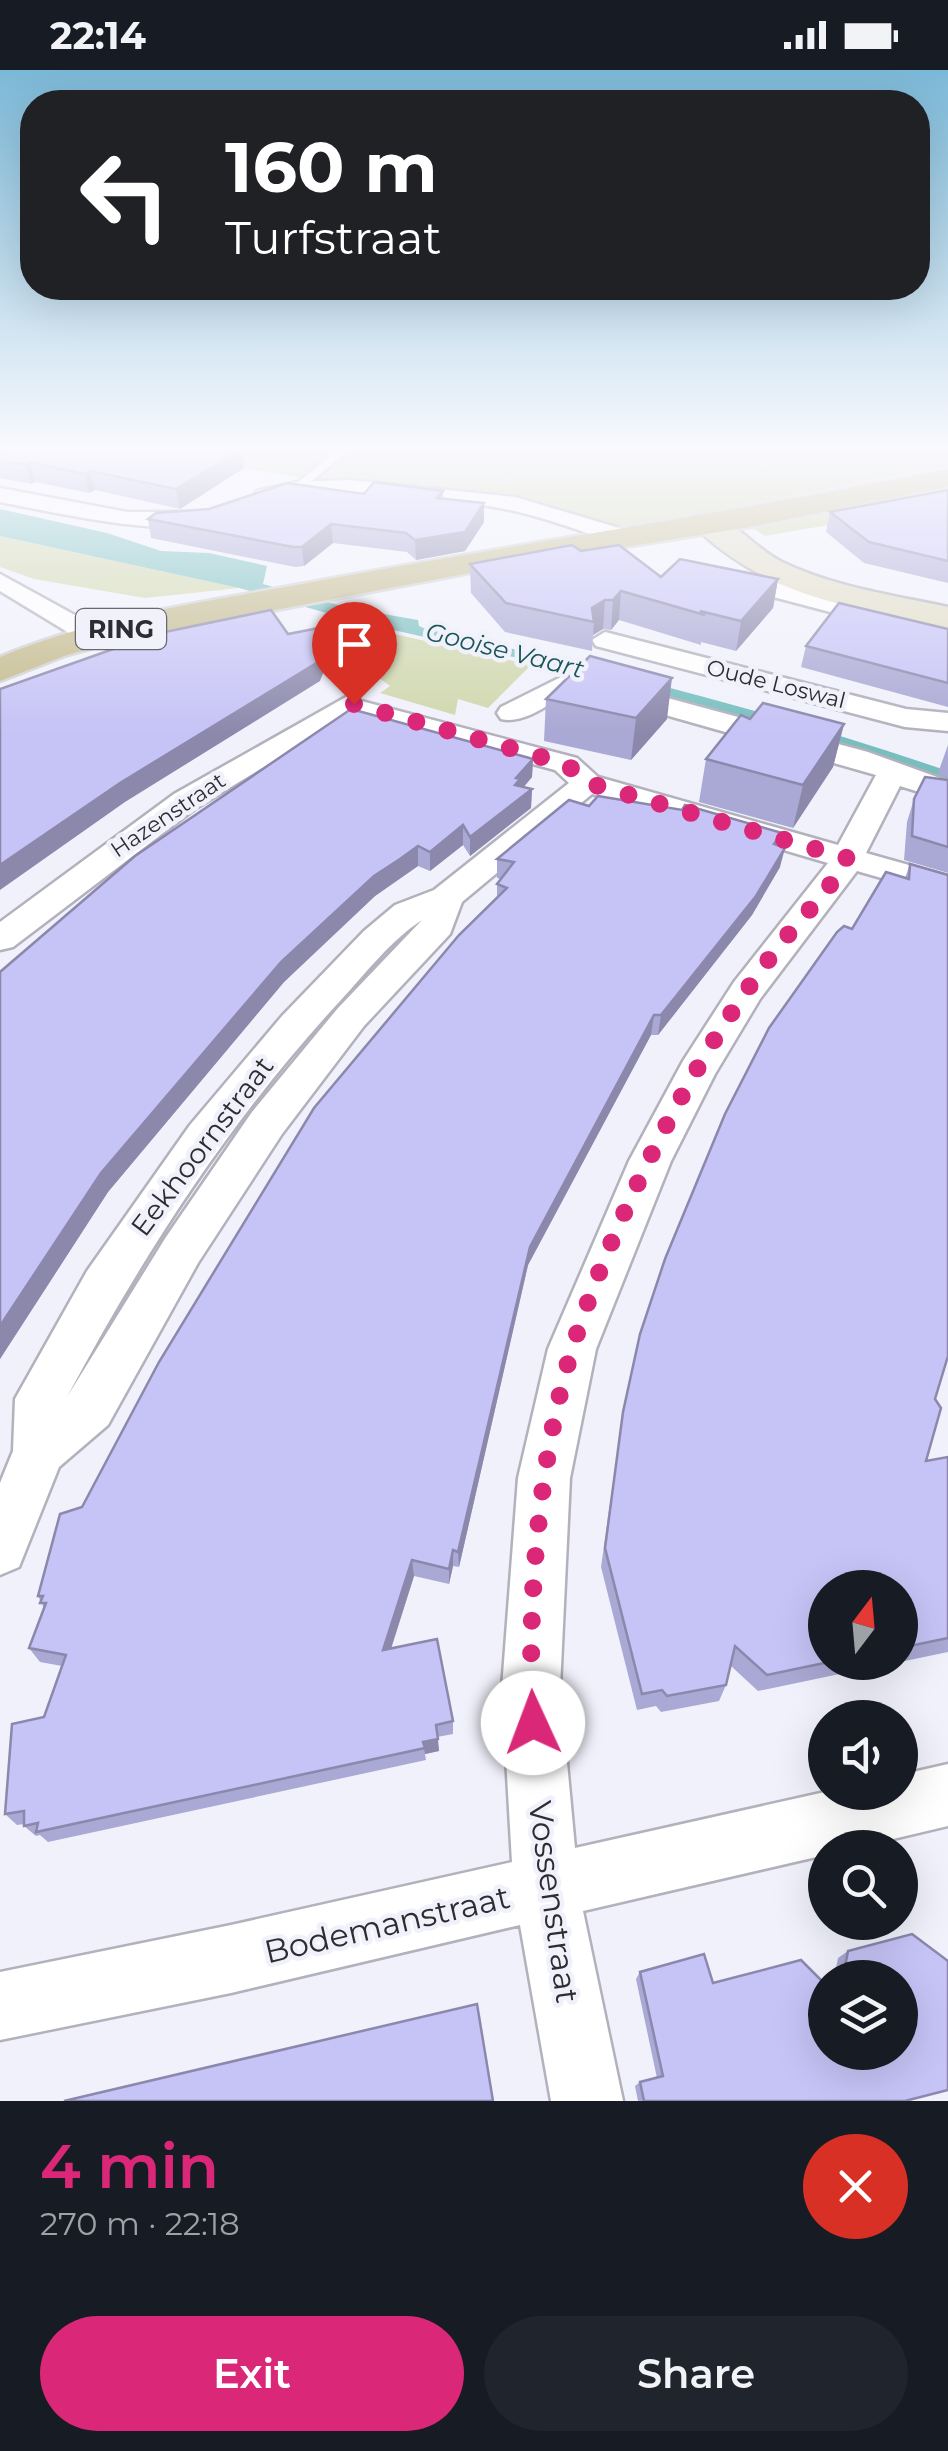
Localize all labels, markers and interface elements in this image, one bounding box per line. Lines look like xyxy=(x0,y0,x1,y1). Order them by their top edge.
text: 22:14 xyxy=(50,12,146,59)
text: 160 m xyxy=(225,124,438,210)
icon: left xyxy=(60,130,190,260)
text: Turfstraat xyxy=(225,210,442,265)
pin xyxy=(312,602,397,705)
road number: RING xyxy=(76,609,166,649)
water label: Gooise Vaart xyxy=(423,616,587,684)
icon: arrive xyxy=(327,617,382,672)
street label: Oude Loswal xyxy=(704,654,848,714)
street label: Hazenstraat xyxy=(106,767,231,863)
street label: Eekhoornstraat xyxy=(124,1050,280,1242)
north arrow xyxy=(808,1570,918,1680)
map controls xyxy=(808,1570,918,2070)
position arrow xyxy=(481,1671,585,1775)
button: sound xyxy=(808,1700,918,1810)
street label: Vossenstraat xyxy=(521,1798,587,2006)
button: search xyxy=(808,1830,918,1940)
street label: Bodemanstraat xyxy=(261,1877,513,1971)
button: layers xyxy=(808,1960,918,2070)
text: 4 min xyxy=(40,2130,219,2203)
button: close xyxy=(803,2134,908,2239)
text: 270 m · 22:18 xyxy=(40,2204,240,2243)
button: Exit xyxy=(40,2316,464,2431)
button: Share xyxy=(484,2316,908,2431)

